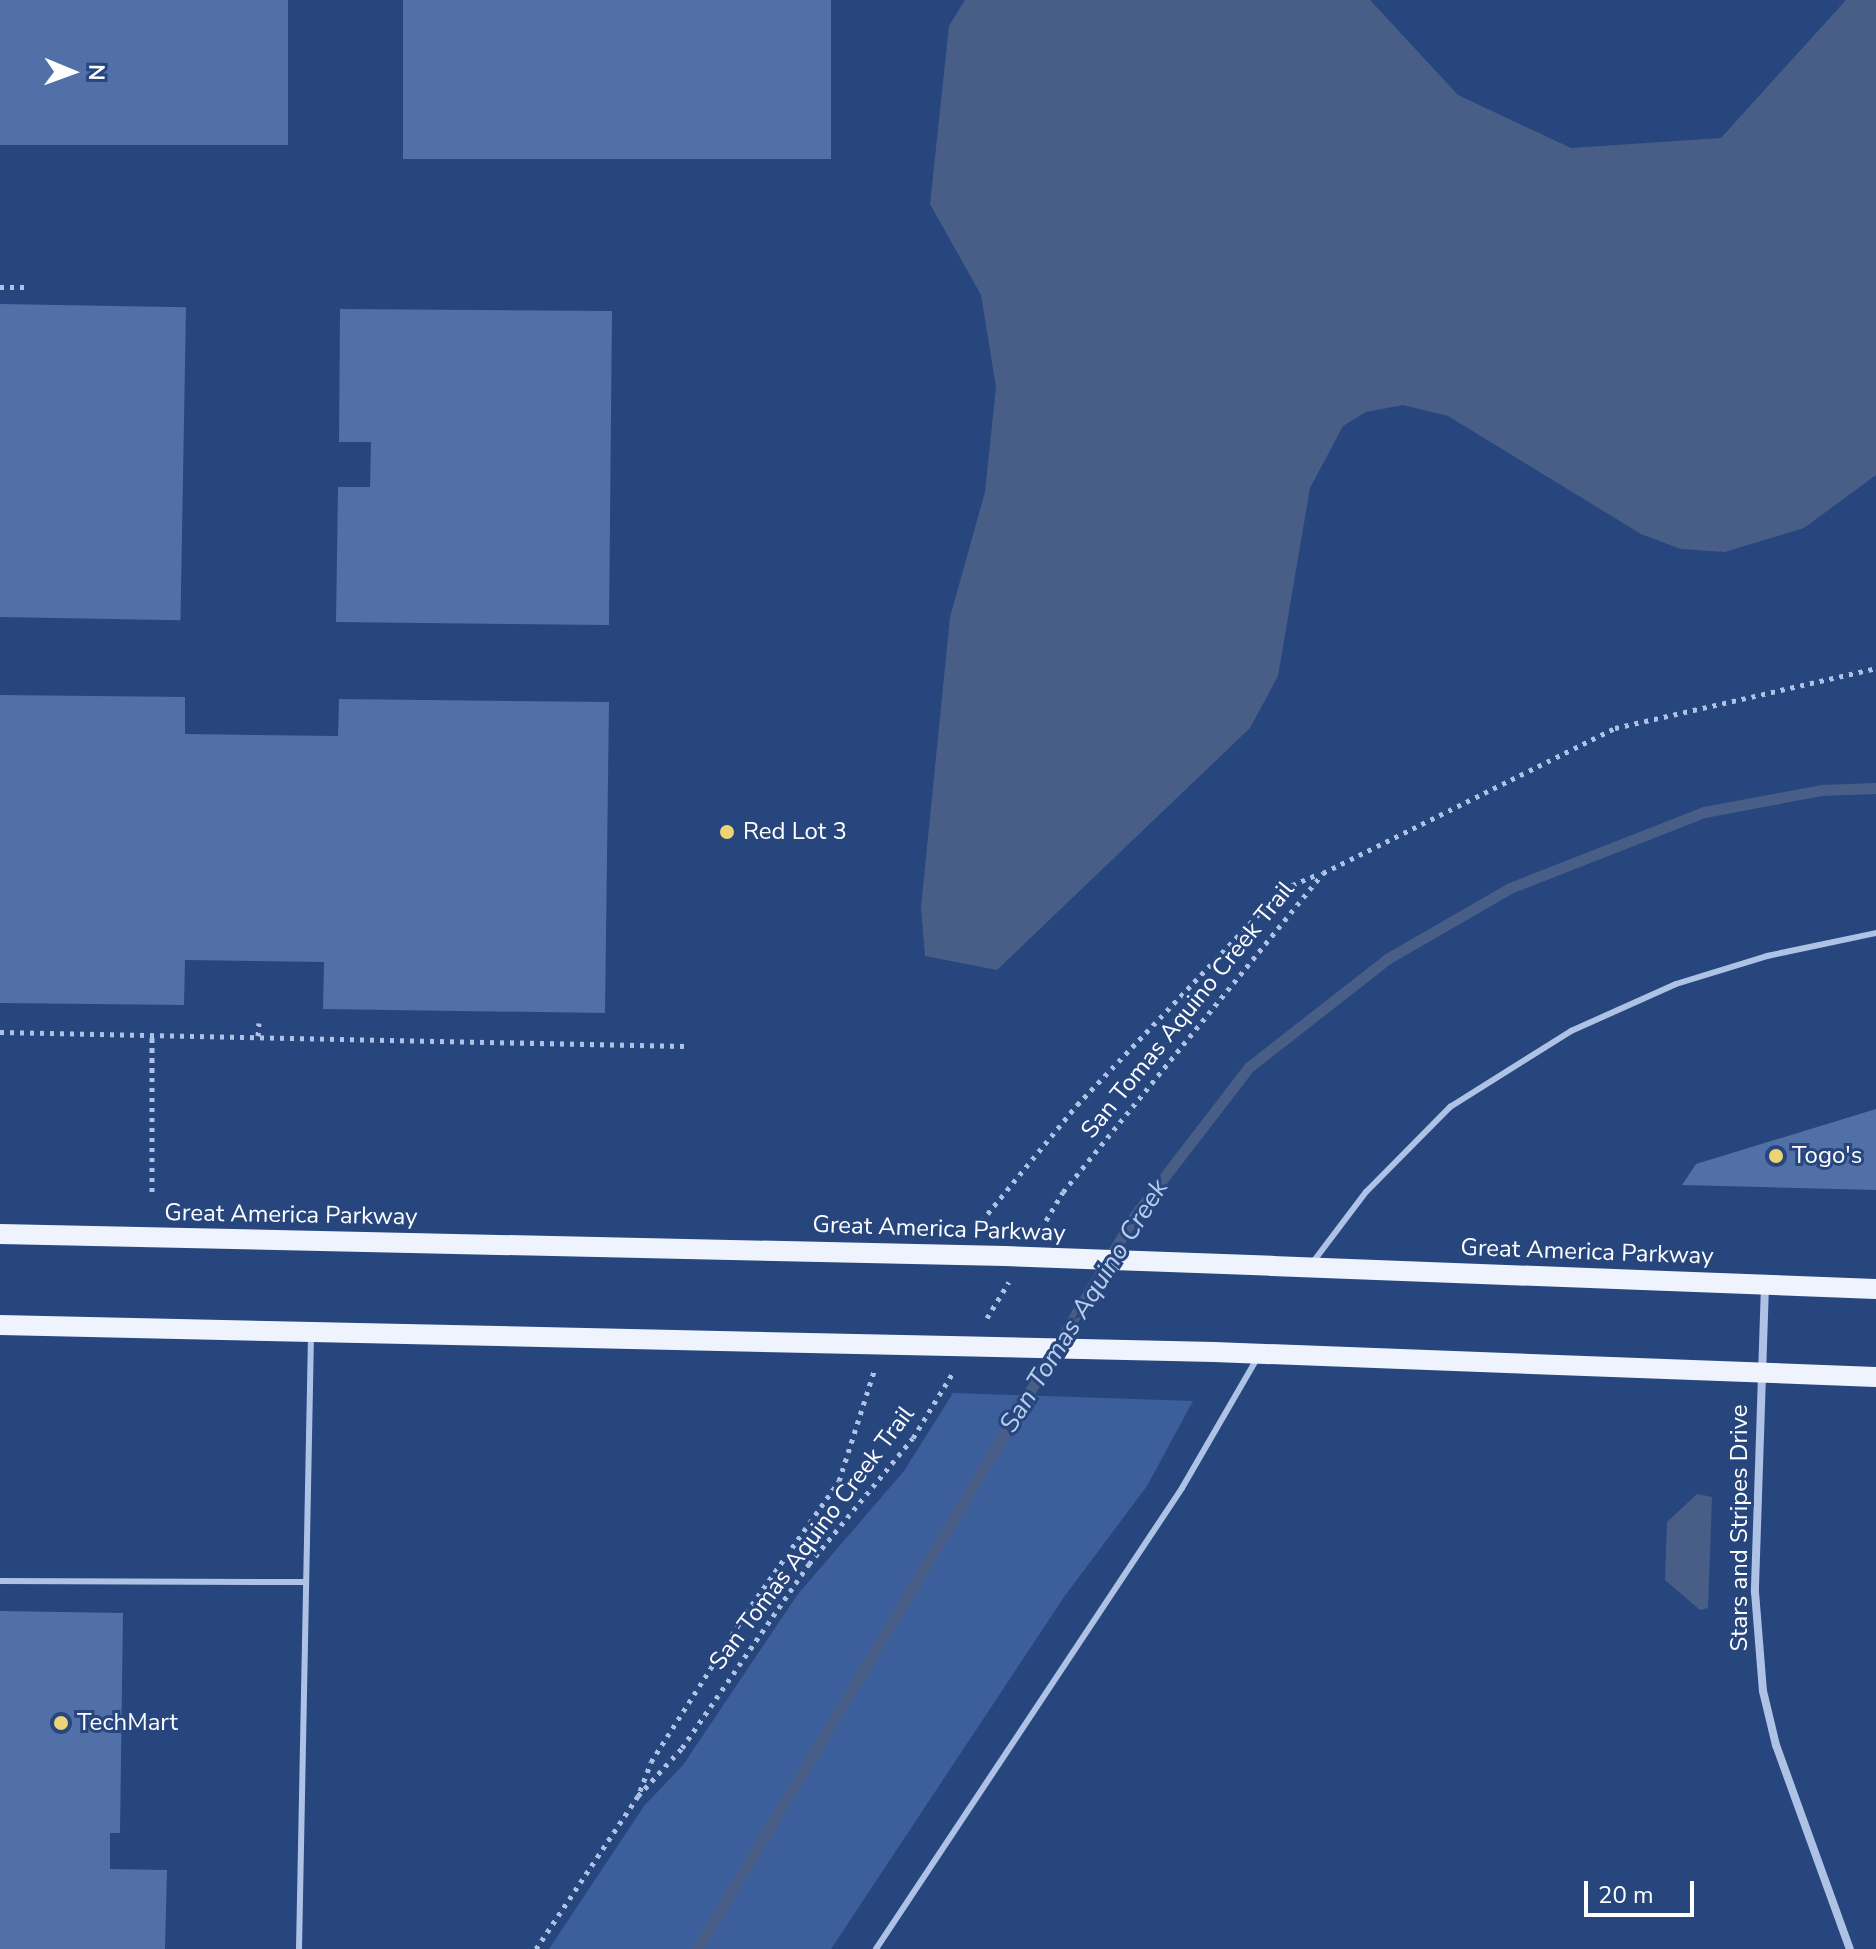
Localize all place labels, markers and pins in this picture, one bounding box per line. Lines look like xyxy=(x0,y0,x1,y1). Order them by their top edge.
place label: Red Lot 3 xyxy=(743,818,847,846)
marker: Red Lot 3 xyxy=(718,823,736,841)
place label: Togo's xyxy=(1792,1142,1862,1170)
marker: Togo's xyxy=(1767,1147,1785,1165)
place label: TechMart xyxy=(77,1709,178,1737)
marker: TechMart xyxy=(52,1714,70,1732)

